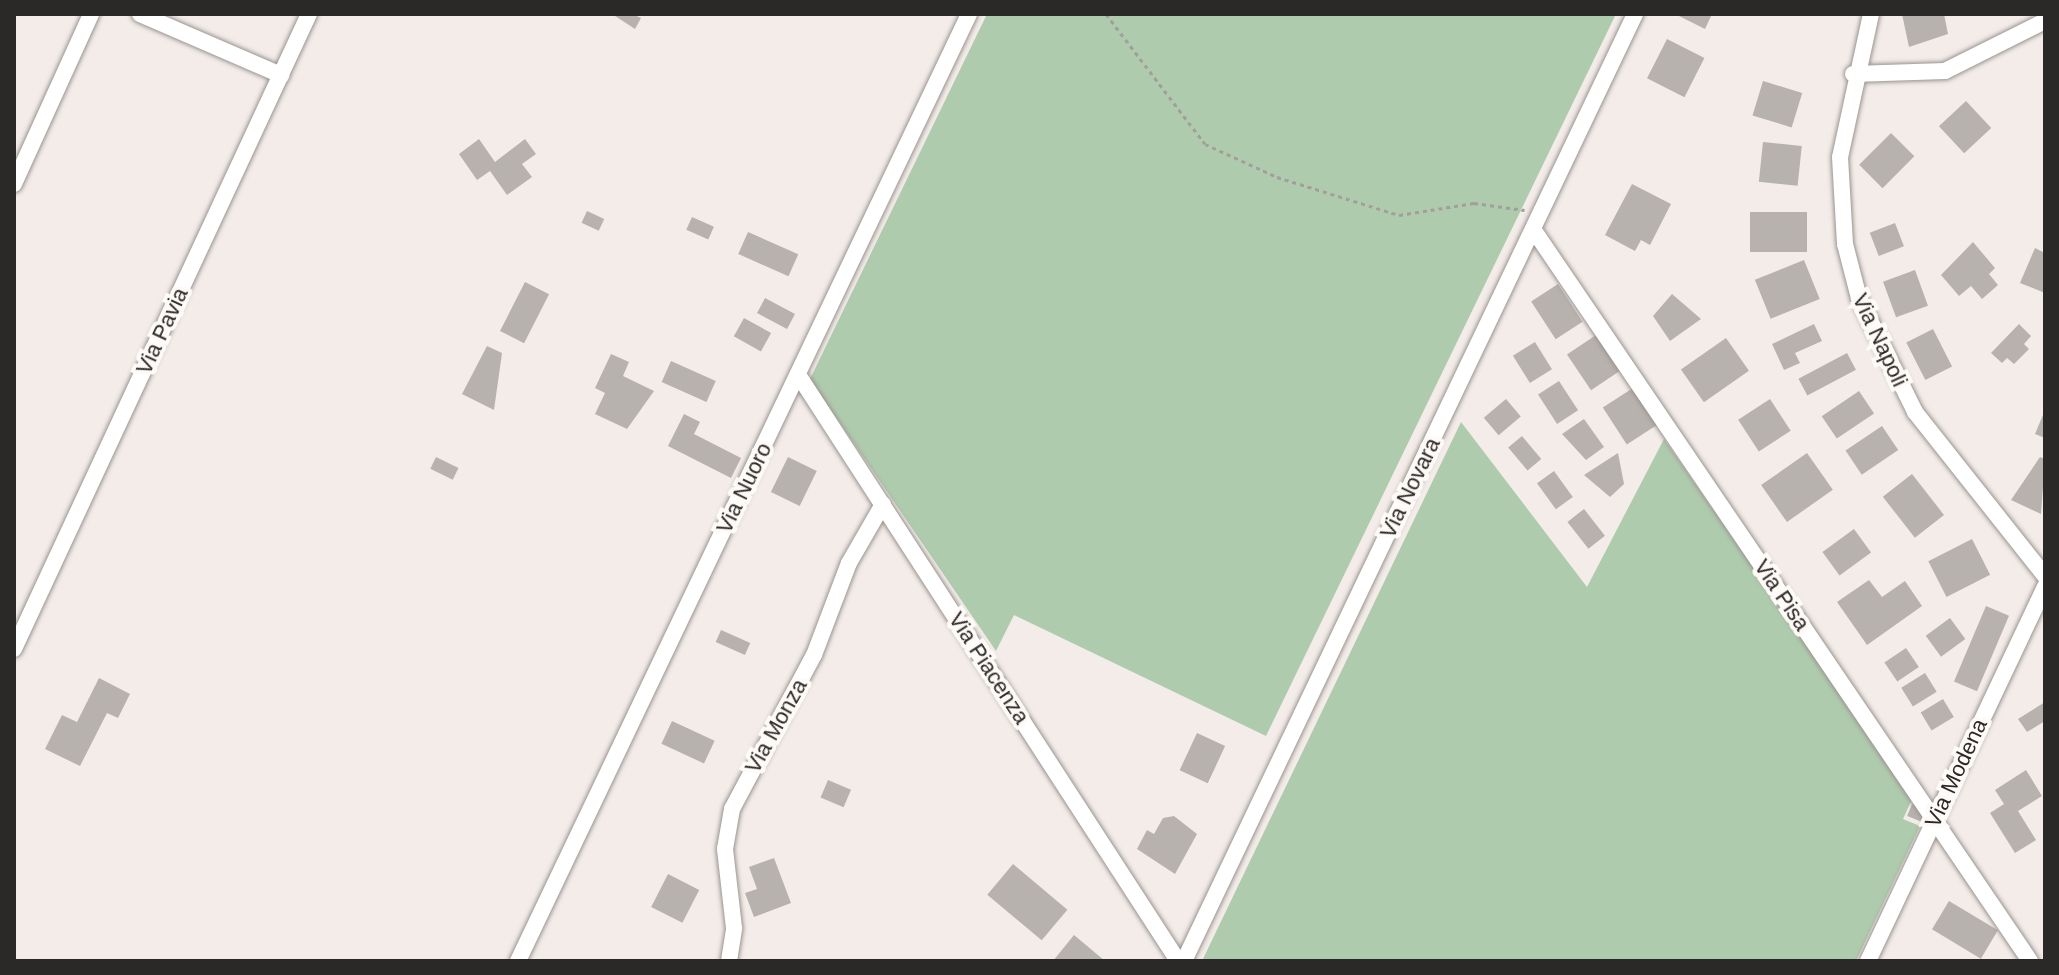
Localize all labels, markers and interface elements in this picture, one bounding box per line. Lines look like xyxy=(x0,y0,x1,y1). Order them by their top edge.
street label: Via Pavia xyxy=(130,283,194,379)
street label: Via Napoli xyxy=(1847,289,1913,391)
street label: Via Novara xyxy=(1374,433,1446,543)
street label: Via Nuoro xyxy=(711,438,777,538)
street label: Via Pisa xyxy=(1749,554,1815,636)
street label: Via Piacenza xyxy=(943,607,1035,729)
street label: Via Monza xyxy=(739,674,813,778)
street label: Via Modena xyxy=(1919,714,1993,832)

